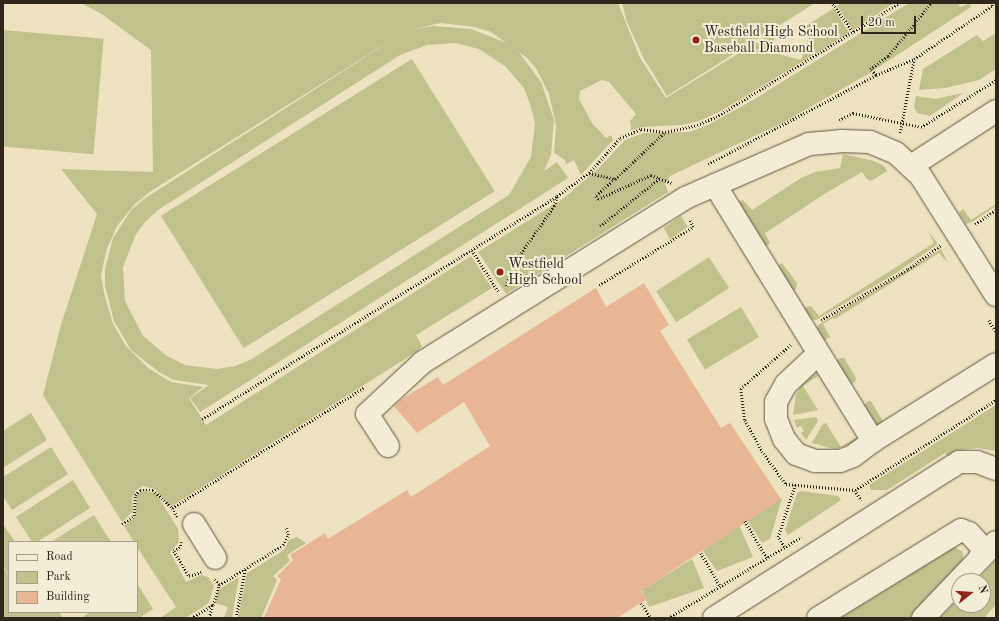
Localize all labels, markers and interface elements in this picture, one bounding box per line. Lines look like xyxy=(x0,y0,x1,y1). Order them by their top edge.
scale bar xyxy=(863,8,918,34)
text: 20 m xyxy=(868,17,895,29)
place label: Westfield High School Baseball Diamond xyxy=(704,24,838,56)
marker: Westfield High School Baseball Diamond xyxy=(691,35,701,45)
place label: Westfield High School xyxy=(508,256,582,288)
marker: Westfield High School xyxy=(495,267,505,277)
legend xyxy=(8,541,138,613)
text: Road xyxy=(46,551,73,563)
text: Park xyxy=(46,571,71,583)
north arrow xyxy=(951,573,991,613)
text: N xyxy=(976,584,988,595)
text: Building xyxy=(46,591,90,603)

